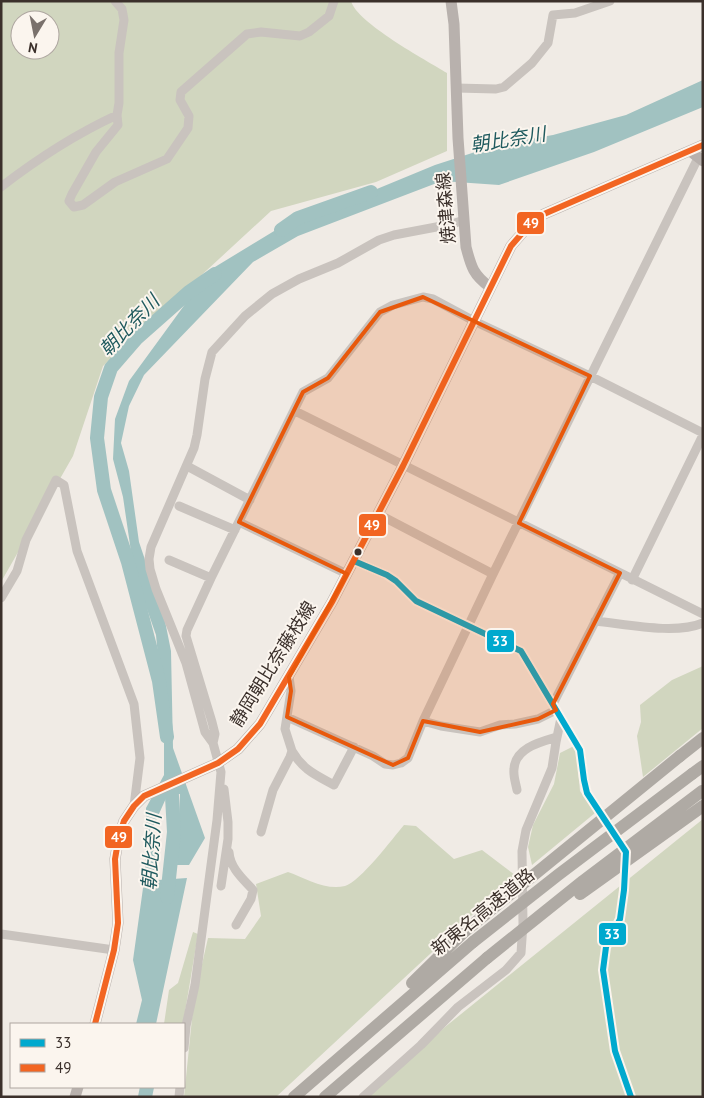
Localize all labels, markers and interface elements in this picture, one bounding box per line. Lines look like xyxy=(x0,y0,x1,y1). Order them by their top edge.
north arrow xyxy=(10,10,60,60)
text: N xyxy=(27,38,39,57)
water label: 朝比奈川 xyxy=(469,121,549,157)
street label: 焼津森線 xyxy=(431,171,460,245)
line badge: 49 xyxy=(516,211,545,235)
text: 49 xyxy=(523,214,539,232)
water label: 朝比奈川 xyxy=(94,288,165,361)
line badge: 49 xyxy=(358,513,387,537)
text: 49 xyxy=(364,516,380,534)
unlabelled marker xyxy=(353,547,363,557)
street label: 静岡朝比奈藤枝線 xyxy=(225,597,320,731)
line badge: 33 xyxy=(486,629,515,653)
text: 33 xyxy=(492,632,508,650)
water label: 朝比奈川 xyxy=(136,811,166,891)
line badge: 49 xyxy=(104,825,133,849)
text: 49 xyxy=(111,828,127,846)
street label: 新東名高速道路 xyxy=(426,863,539,960)
line badge: 33 xyxy=(598,922,627,946)
text: 33 xyxy=(604,925,620,943)
legend xyxy=(10,1023,185,1088)
text: 33 xyxy=(55,1033,71,1052)
text: 49 xyxy=(55,1058,71,1077)

